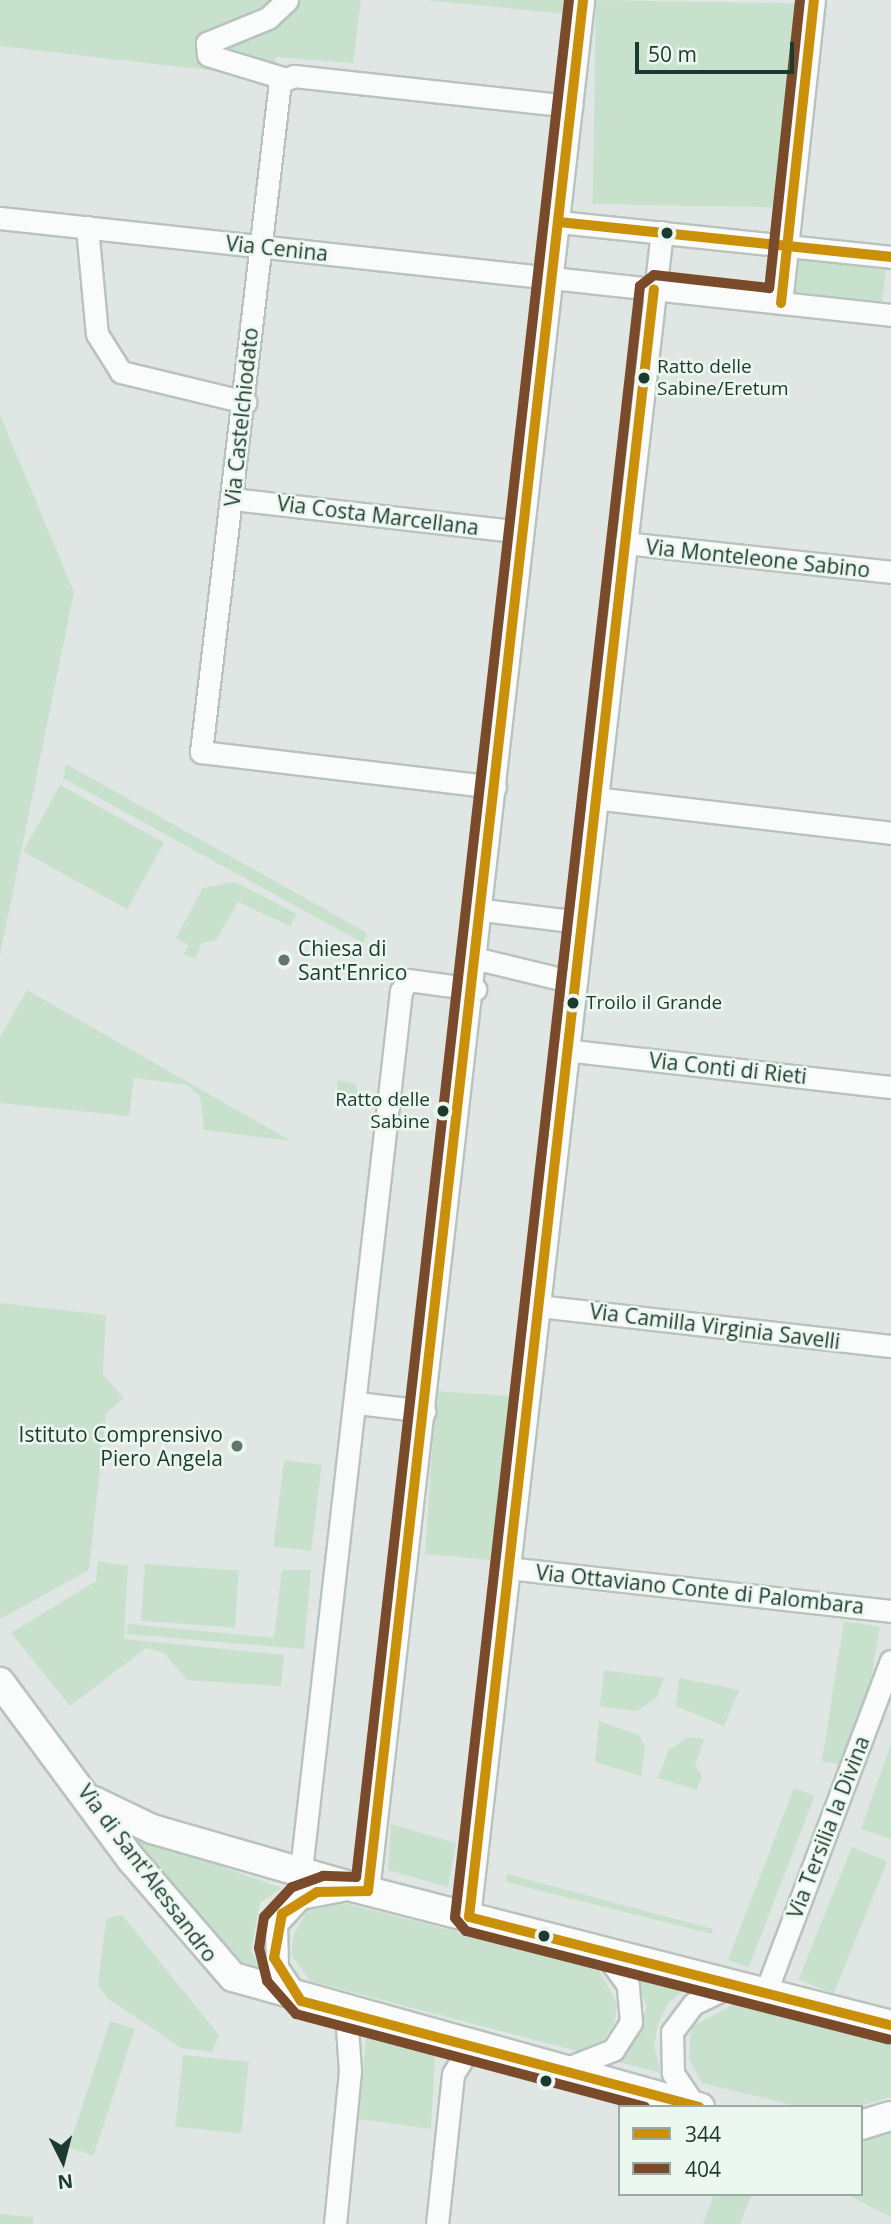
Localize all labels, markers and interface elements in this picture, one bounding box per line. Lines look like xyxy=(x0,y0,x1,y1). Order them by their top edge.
scale bar xyxy=(639,28,798,72)
text: 50 m xyxy=(648,40,697,68)
unlabelled marker xyxy=(660,226,674,240)
street label: Via Cenina xyxy=(225,230,329,266)
street label: Via Castelchiodato xyxy=(219,326,263,508)
place label: Ratto delle Sabine/Eretum xyxy=(657,356,789,400)
marker: Ratto delle Sabine/Eretum xyxy=(637,371,651,385)
street label: Via Costa Marcellana xyxy=(276,490,480,540)
street label: Via Monteleone Sabino xyxy=(645,534,871,582)
place label: Chiesa di Sant'Enrico xyxy=(298,935,407,985)
marker: Chiesa di Sant'Enrico xyxy=(276,952,292,968)
place label: Troilo il Grande xyxy=(586,992,722,1014)
marker: Troilo il Grande xyxy=(566,996,580,1010)
street label: Via Conti di Rieti xyxy=(648,1047,808,1089)
place label: Ratto delle Sabine xyxy=(335,1089,430,1133)
marker: Ratto delle Sabine xyxy=(436,1104,450,1118)
street label: Via Camilla Virginia Savelli xyxy=(588,1298,842,1354)
place label: Istituto Comprensivo Piero Angela xyxy=(19,1421,223,1471)
marker: Istituto Comprensivo Piero Angela xyxy=(229,1438,245,1454)
street label: Via Ottaviano Conte di Palombara xyxy=(535,1559,865,1619)
street label: Via Tersilia la Divina xyxy=(782,1732,874,1922)
street label: Via di Sant'Alessandro xyxy=(73,1779,223,1967)
unlabelled marker xyxy=(537,1929,551,1943)
unlabelled marker xyxy=(539,2074,553,2088)
legend xyxy=(618,2105,863,2196)
text: 344 xyxy=(685,2120,721,2148)
north arrow xyxy=(28,2126,98,2196)
text: 404 xyxy=(685,2155,721,2183)
text: N xyxy=(56,2168,74,2196)

